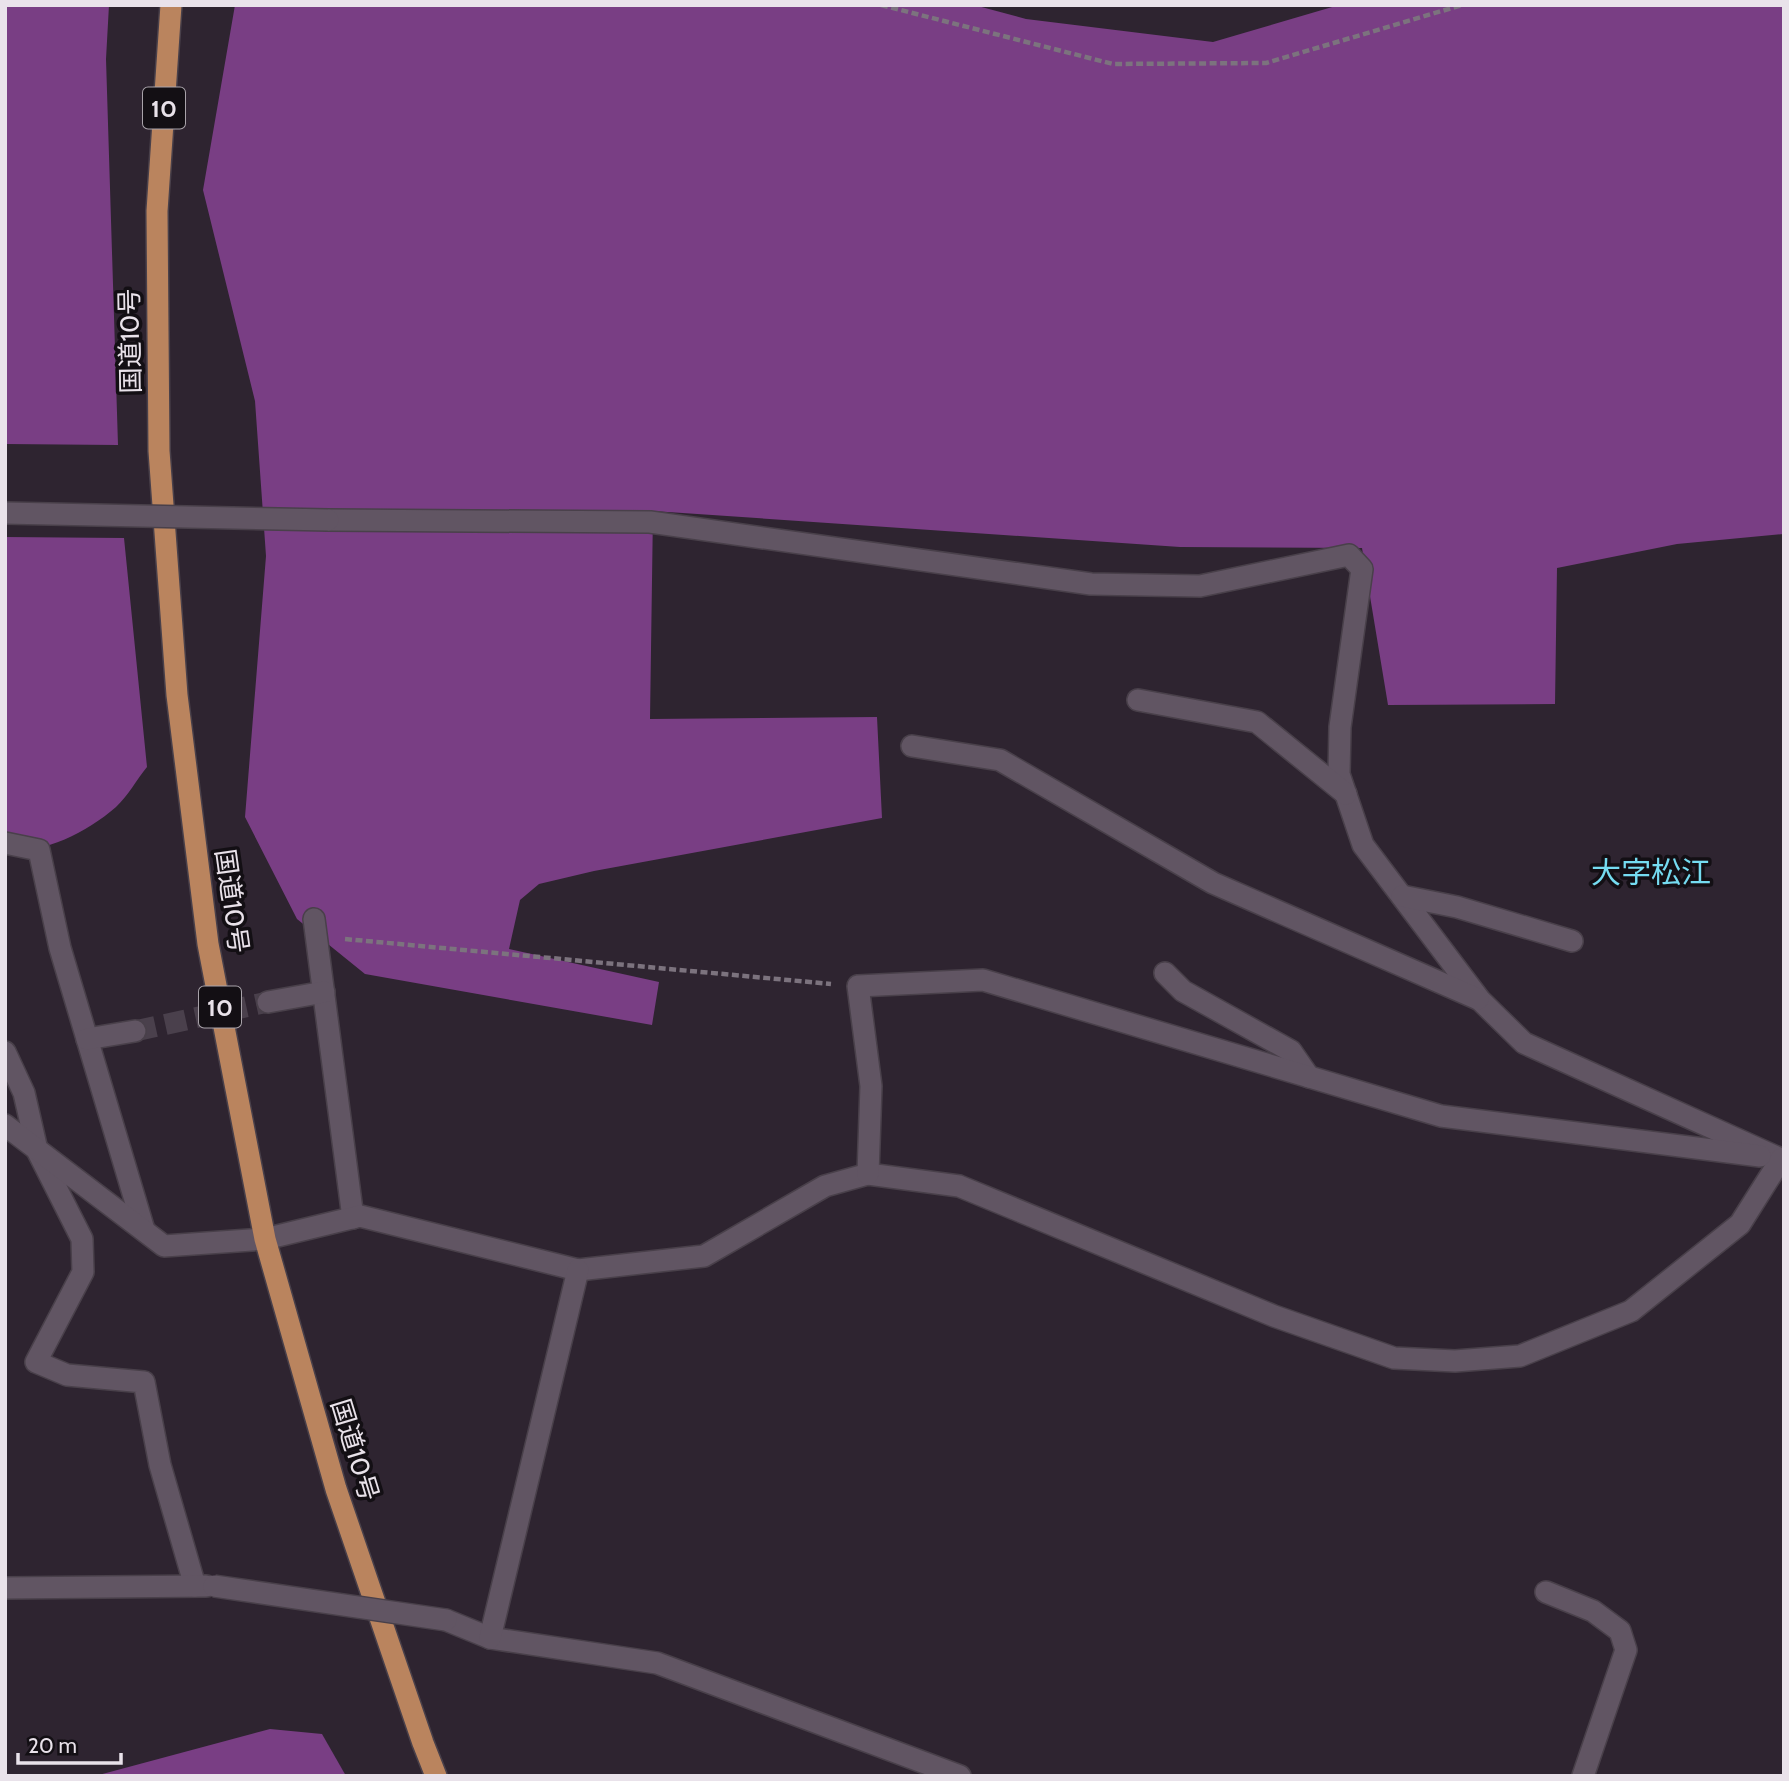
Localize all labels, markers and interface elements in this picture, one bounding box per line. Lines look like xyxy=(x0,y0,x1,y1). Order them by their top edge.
road number: 10 xyxy=(143,88,185,128)
street label: 国道10号 xyxy=(113,288,147,394)
street label: 国道10号 xyxy=(209,847,255,955)
district label: 大字松江 xyxy=(1591,854,1711,891)
road number: 10 xyxy=(199,987,241,1028)
street label: 国道10号 xyxy=(324,1395,386,1505)
scale bar xyxy=(18,1722,121,1766)
text: 20 m xyxy=(28,1733,77,1758)

